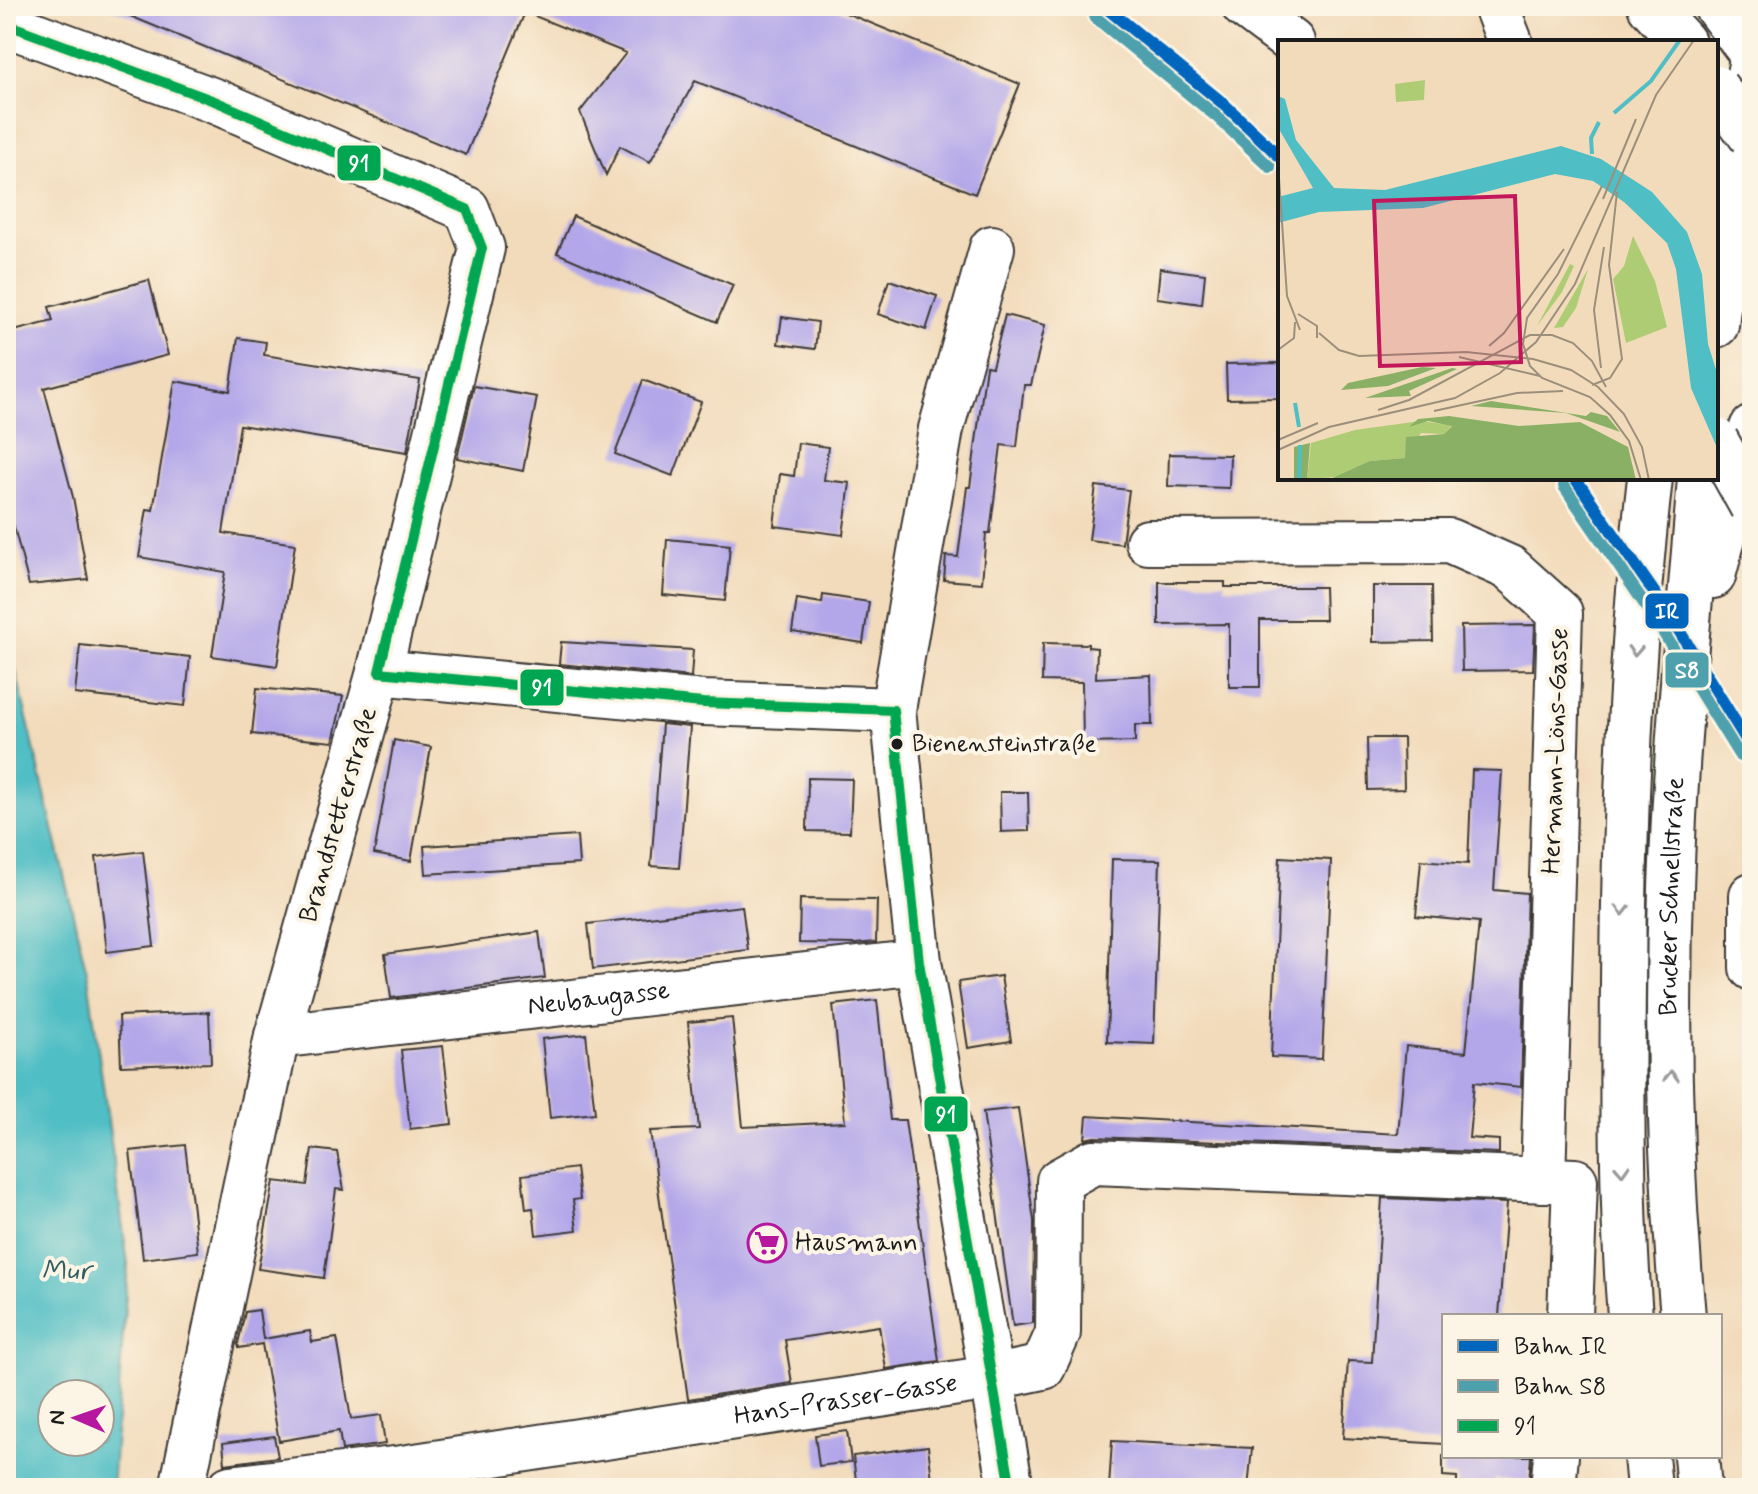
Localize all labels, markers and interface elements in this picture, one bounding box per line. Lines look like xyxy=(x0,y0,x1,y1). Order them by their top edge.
inset map xyxy=(1278,40,1718,480)
line badge: 91 xyxy=(336,144,382,182)
text: 91 xyxy=(349,151,369,179)
line badge: IR xyxy=(1644,592,1690,630)
text: IR xyxy=(1655,599,1679,627)
street label: Hermann-Löns-Gasse xyxy=(1535,627,1577,875)
one-way arrow xyxy=(1627,645,1644,658)
line badge: S8 xyxy=(1664,651,1710,689)
text: S8 xyxy=(1675,658,1699,686)
line badge: 91 xyxy=(519,668,565,707)
text: 91 xyxy=(532,675,552,703)
street label: Brandstetterstraße xyxy=(292,703,386,927)
place label: Bienensteinstraße xyxy=(912,729,1097,760)
marker: Bienensteinstraße xyxy=(889,736,905,752)
street label: Brucker Schnellstraße xyxy=(1652,776,1693,1016)
one-way arrow xyxy=(1615,904,1632,917)
street label: Neubaugasse xyxy=(526,974,672,1024)
one-way arrow xyxy=(1662,1069,1680,1082)
line badge: 91 xyxy=(923,1095,969,1133)
text: 91 xyxy=(936,1102,956,1130)
one-way arrow xyxy=(1614,1164,1631,1177)
supermarket icon: Hausmann xyxy=(746,1222,788,1264)
place label: Hausmann xyxy=(795,1226,918,1260)
water label: Mur xyxy=(41,1253,94,1290)
legend xyxy=(1442,1314,1722,1458)
text: Bahn IR xyxy=(1514,1332,1607,1363)
street label: Hans-Prasser-Gasse xyxy=(732,1366,960,1434)
text: Bahn S8 xyxy=(1514,1372,1606,1403)
north arrow xyxy=(36,1378,116,1458)
text: N xyxy=(44,1410,72,1425)
text: 91 xyxy=(1514,1412,1536,1443)

